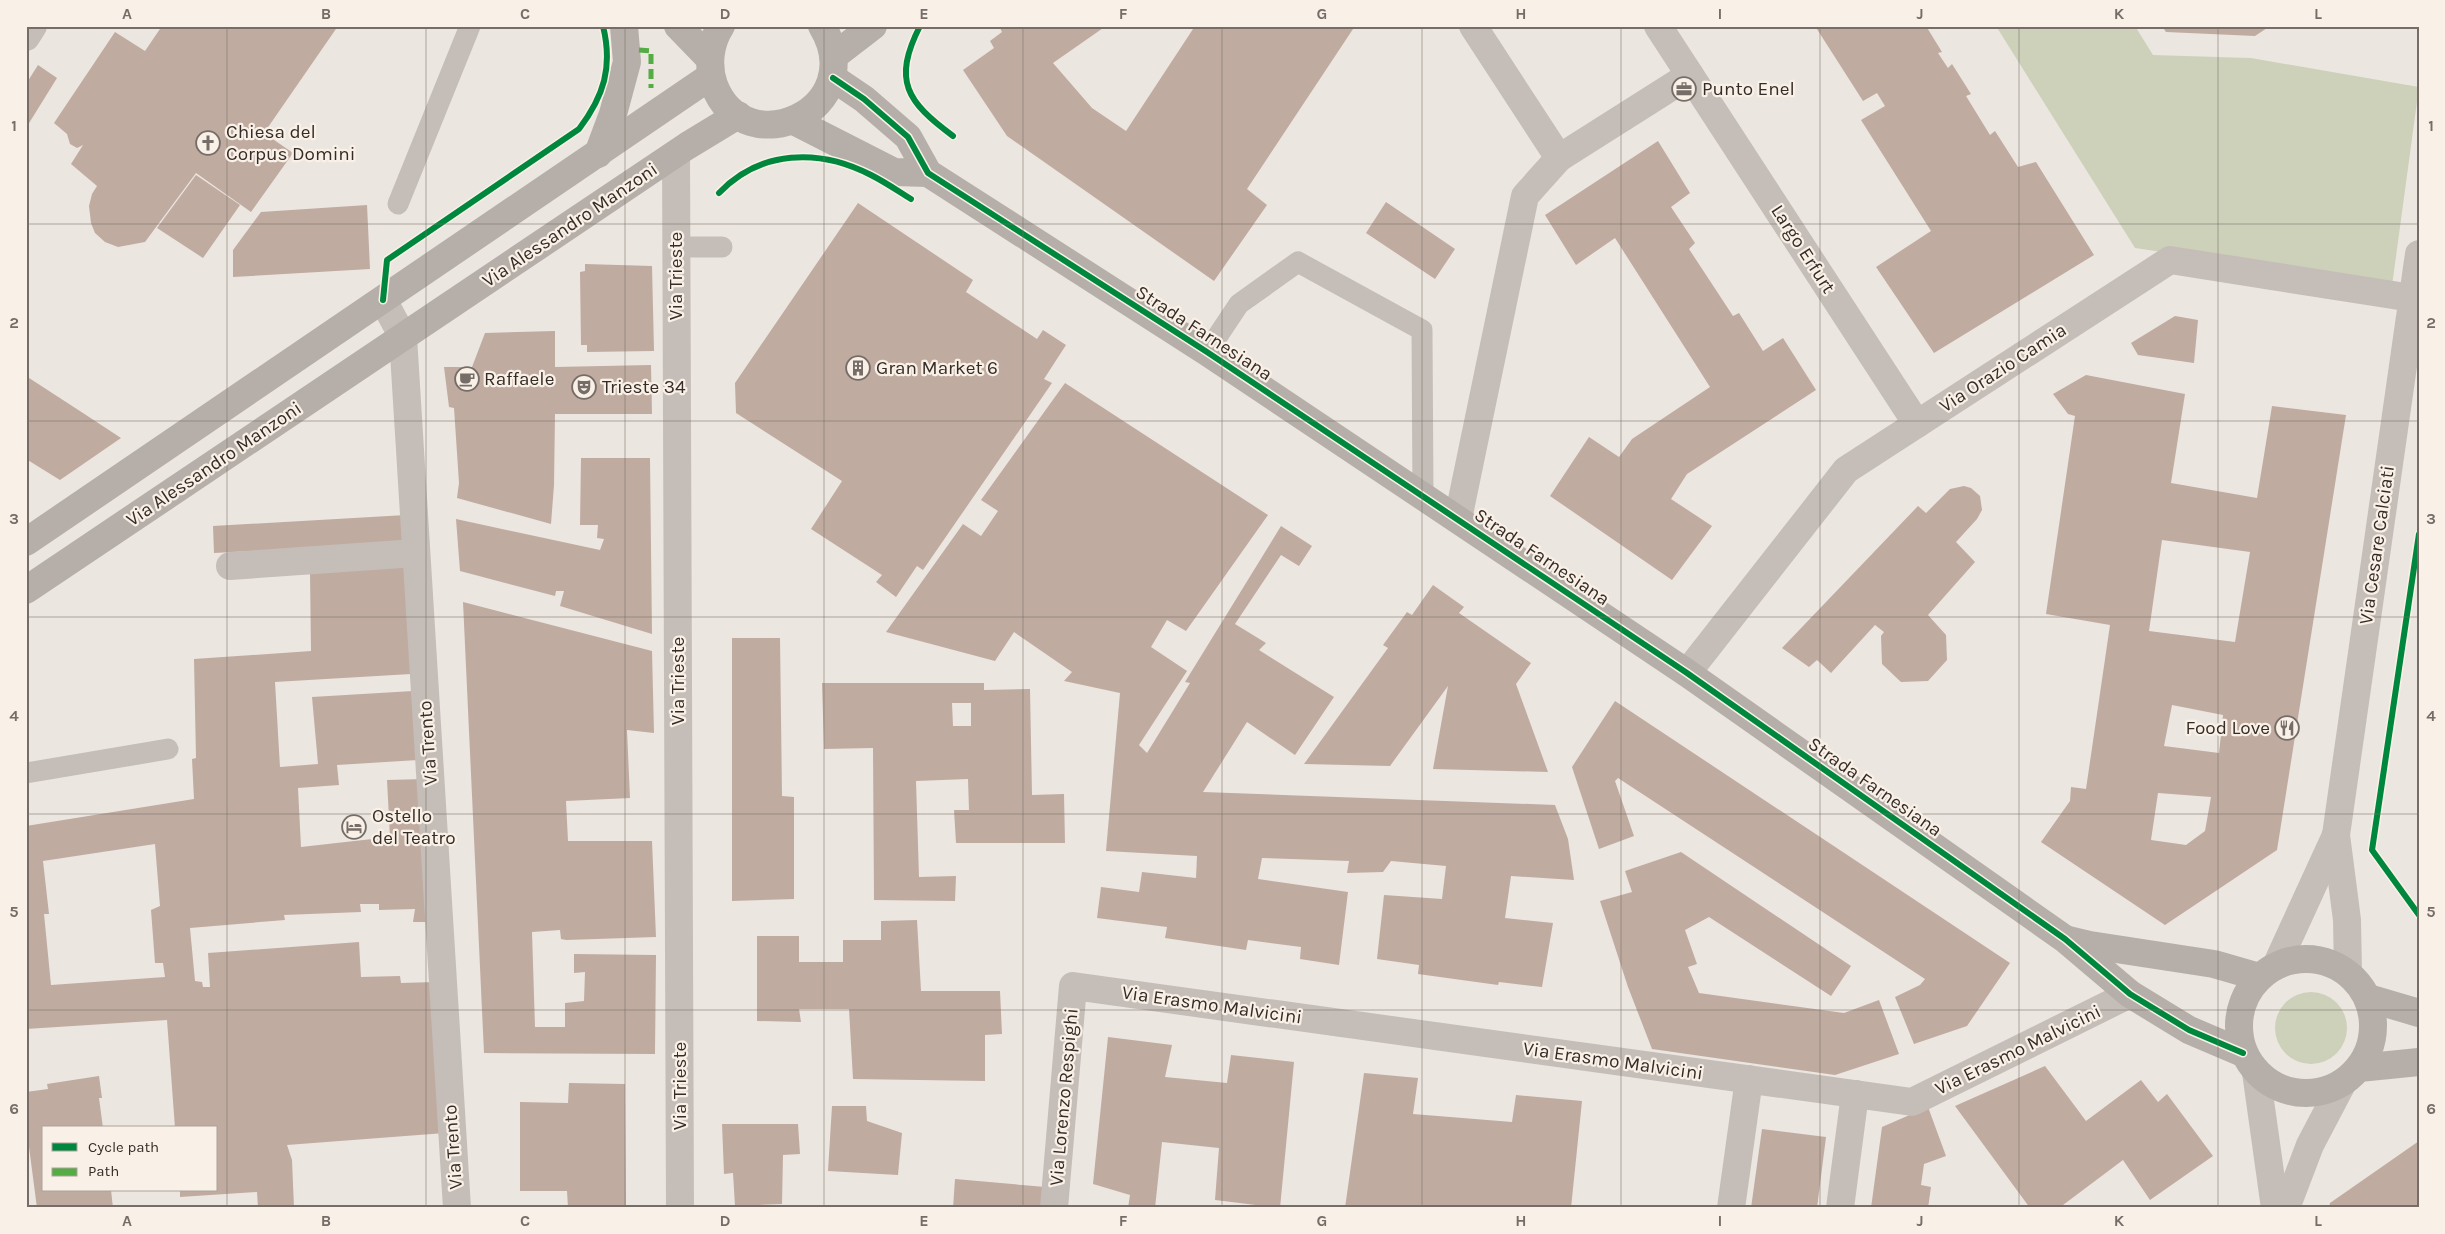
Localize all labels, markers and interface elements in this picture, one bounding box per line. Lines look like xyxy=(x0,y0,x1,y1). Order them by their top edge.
text: A xyxy=(122,4,132,23)
text: B xyxy=(321,4,331,23)
text: C xyxy=(520,4,530,23)
text: D xyxy=(720,4,731,23)
text: E xyxy=(919,4,929,23)
text: F xyxy=(1119,4,1128,23)
text: G xyxy=(1317,4,1327,23)
text: H xyxy=(1515,4,1527,23)
text: I xyxy=(1718,4,1722,23)
text: J xyxy=(1916,4,1924,23)
text: K xyxy=(2114,4,2125,23)
text: L xyxy=(2314,4,2322,23)
office icon: Punto Enel xyxy=(1671,76,1697,102)
place label: Punto Enel xyxy=(1702,78,1795,100)
text: 1 xyxy=(11,116,17,135)
text: 1 xyxy=(2428,116,2434,135)
place label: Chiesa del Corpus Domini xyxy=(226,121,356,165)
church icon: Chiesa del Corpus Domini xyxy=(195,130,221,156)
street label: Via Alessandro Manzoni xyxy=(478,158,662,292)
street label: Largo Erfurt xyxy=(1766,201,1840,297)
street label: Via Trieste xyxy=(665,232,687,320)
street label: Strada Farnesiana xyxy=(1132,281,1276,385)
text: 2 xyxy=(9,313,19,332)
text: 2 xyxy=(2426,313,2436,332)
street label: Via Orazio Camia xyxy=(1936,319,2070,417)
building icon: Gran Market 6 xyxy=(845,355,871,381)
place label: Gran Market 6 xyxy=(876,357,998,379)
cafe icon: Raffaele xyxy=(454,366,480,392)
place label: Raffaele xyxy=(484,368,554,390)
theatre icon: Trieste 34 xyxy=(571,374,597,400)
place label: Trieste 34 xyxy=(602,376,686,398)
street label: Via Alessandro Manzoni xyxy=(122,397,306,531)
street label: Via Cesare Calciati xyxy=(2355,464,2399,626)
street label: Strada Farnesiana xyxy=(1470,504,1614,610)
text: 3 xyxy=(9,509,19,528)
text: 3 xyxy=(2426,509,2436,528)
street label: Via Trieste xyxy=(667,637,689,725)
street label: Via Trento xyxy=(414,700,442,786)
text: 4 xyxy=(9,706,19,725)
text: 4 xyxy=(2426,706,2436,725)
restaurant icon: Food Love xyxy=(2274,715,2300,741)
place label: Food Love xyxy=(2185,717,2270,739)
street label: Strada Farnesiana xyxy=(1804,733,1946,841)
place label: Ostello del Teatro xyxy=(372,805,456,849)
hotel icon: Ostello del Teatro xyxy=(341,814,367,840)
text: 5 xyxy=(9,902,19,921)
text: 5 xyxy=(2426,902,2436,921)
street label: Via Erasmo Malvicini xyxy=(1121,981,1303,1029)
street label: Via Erasmo Malvicini xyxy=(1932,1000,2104,1100)
street label: Via Lorenzo Respighi xyxy=(1045,1007,1083,1187)
street label: Via Erasmo Malvicini xyxy=(1522,1037,1704,1085)
street label: Via Trieste xyxy=(669,1042,691,1130)
text: 6 xyxy=(9,1099,19,1118)
text: 6 xyxy=(2426,1099,2436,1118)
street label: Via Trento xyxy=(439,1104,467,1190)
legend xyxy=(42,1126,218,1192)
text: Cycle path xyxy=(88,1138,159,1156)
text: Path xyxy=(88,1162,119,1180)
text: A xyxy=(122,1211,132,1230)
text: B xyxy=(321,1211,331,1230)
text: C xyxy=(520,1211,530,1230)
text: D xyxy=(720,1211,731,1230)
text: E xyxy=(919,1211,929,1230)
text: F xyxy=(1119,1211,1128,1230)
text: G xyxy=(1317,1211,1327,1230)
text: H xyxy=(1515,1211,1527,1230)
text: I xyxy=(1718,1211,1722,1230)
text: J xyxy=(1916,1211,1924,1230)
text: K xyxy=(2114,1211,2125,1230)
text: L xyxy=(2314,1211,2322,1230)

